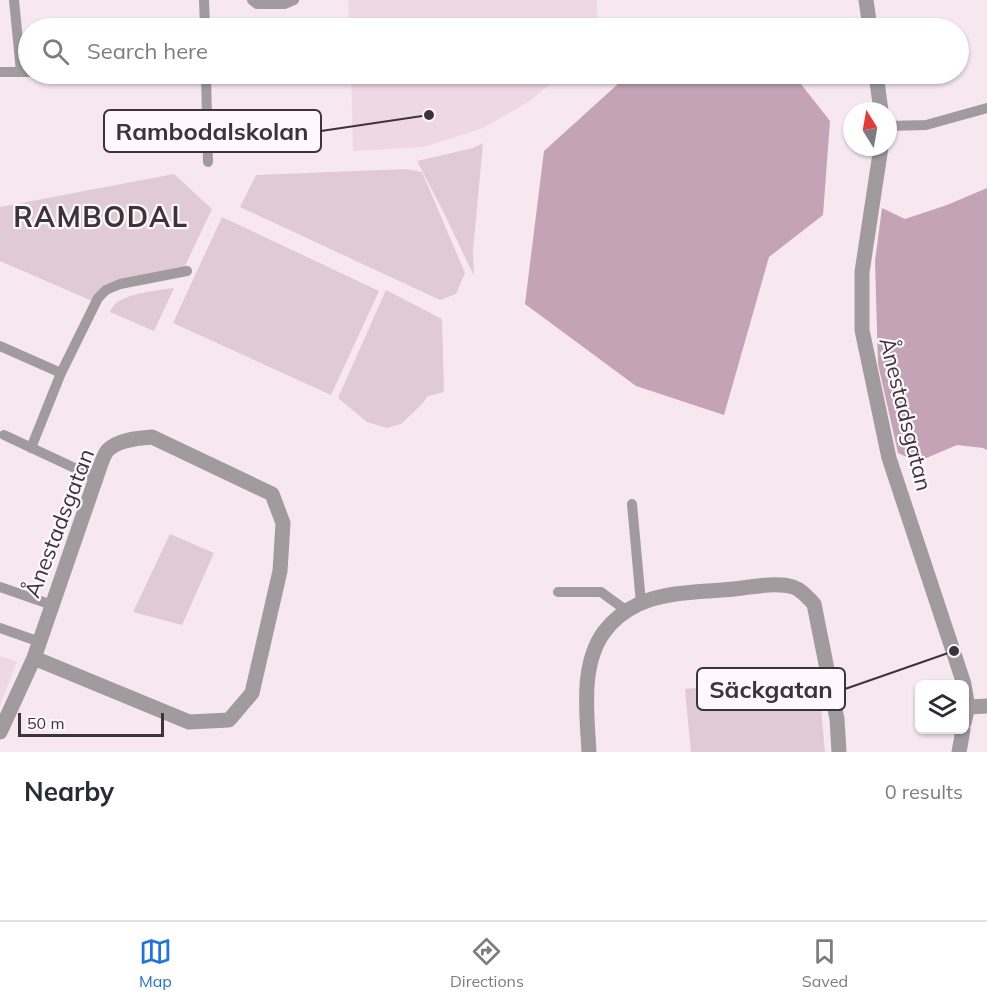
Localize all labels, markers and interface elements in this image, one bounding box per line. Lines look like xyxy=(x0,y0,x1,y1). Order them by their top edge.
search box xyxy=(18,18,969,84)
icon: search xyxy=(39,35,72,68)
text: Search here xyxy=(87,37,208,65)
north arrow xyxy=(843,102,897,156)
callout: Rambodalskolan xyxy=(104,110,321,152)
text: Rambodalskolan xyxy=(115,116,309,146)
district label: RAMBODAL xyxy=(13,199,189,234)
street label: Ånestadsgatan xyxy=(873,334,939,494)
street label: Ånestadsgatan xyxy=(18,445,100,601)
callout: Säckgatan xyxy=(697,668,845,710)
text: Säckgatan xyxy=(709,674,833,704)
map controls xyxy=(915,680,969,734)
button: layers xyxy=(915,680,969,734)
scale bar xyxy=(18,710,164,738)
text: 50 m xyxy=(27,713,64,733)
text: Nearby xyxy=(24,775,114,808)
text: 0 results xyxy=(885,779,963,804)
tab: Map xyxy=(139,935,172,991)
tab: Directions xyxy=(450,935,524,991)
tab: Saved xyxy=(802,935,848,991)

